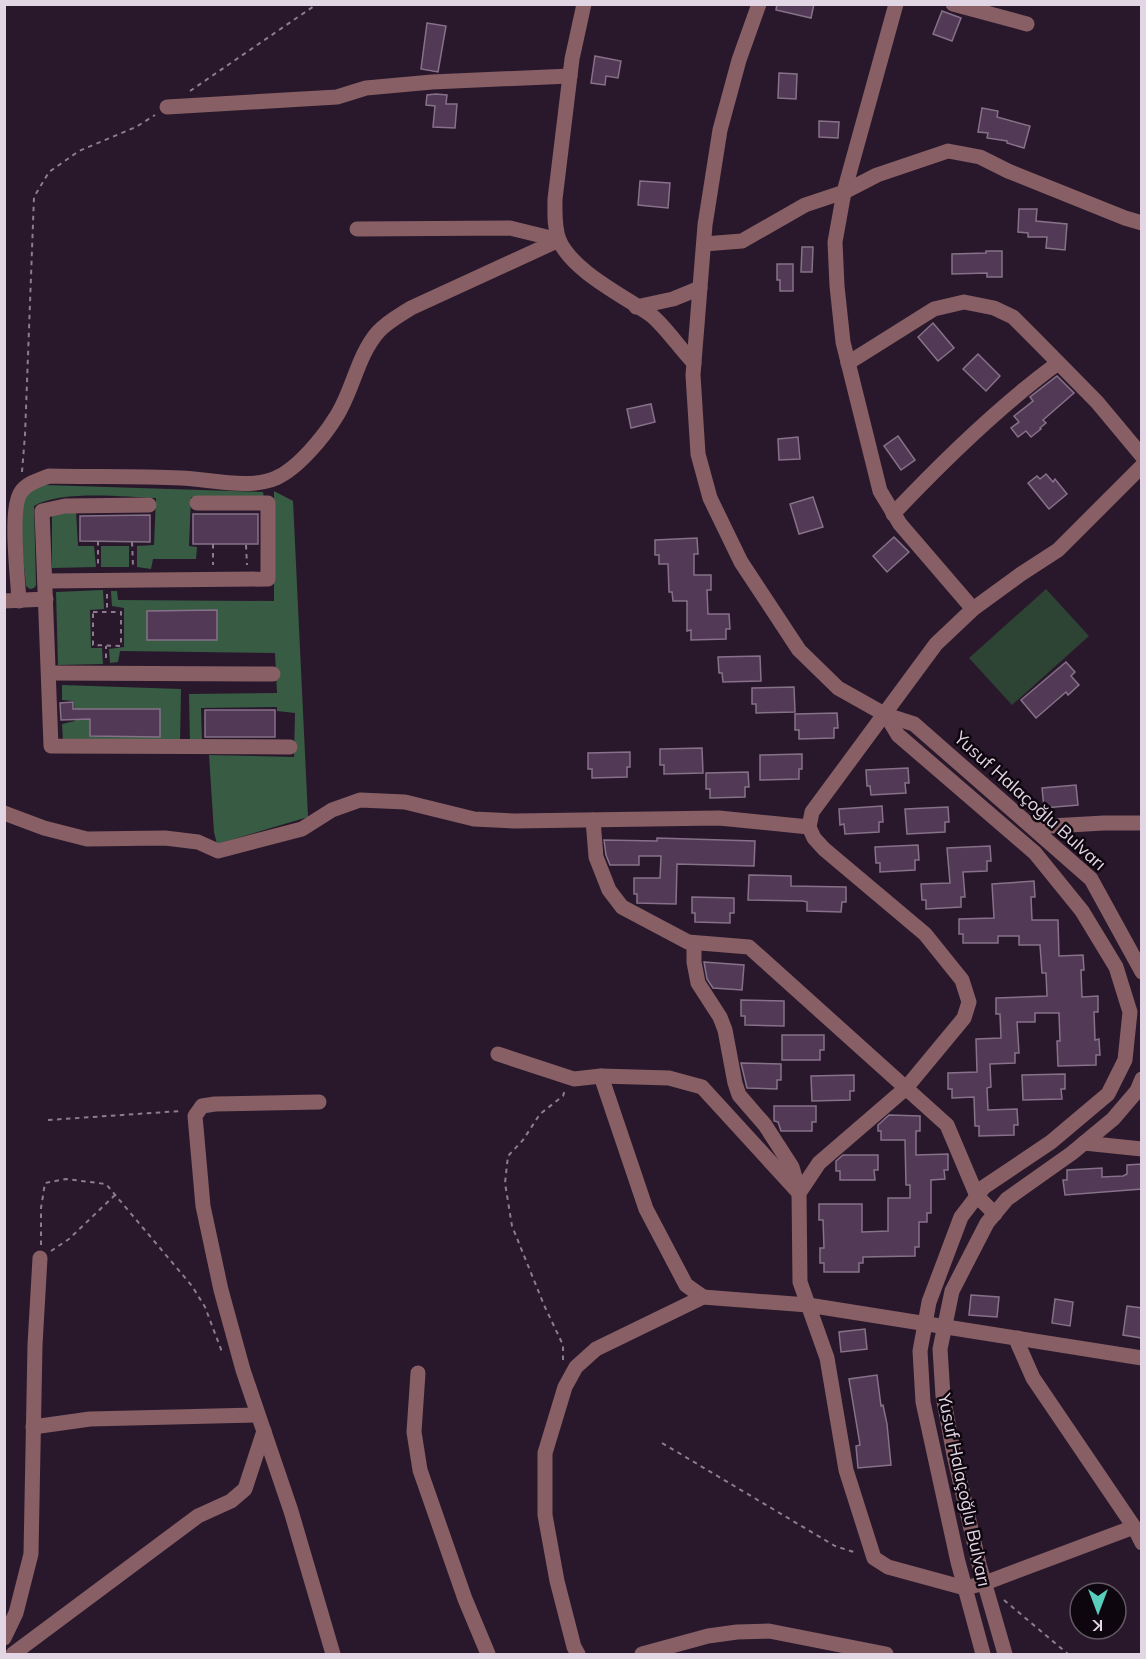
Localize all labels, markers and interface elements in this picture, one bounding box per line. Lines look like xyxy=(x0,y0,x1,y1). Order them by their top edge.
street label: Yusuf Halaçoğlu Bulvarı xyxy=(949,726,1111,875)
street label: Yusuf Halaçoğlu Bulvarı xyxy=(933,1390,996,1589)
north arrow xyxy=(1068,1581,1128,1641)
text: K xyxy=(1091,1616,1103,1636)

